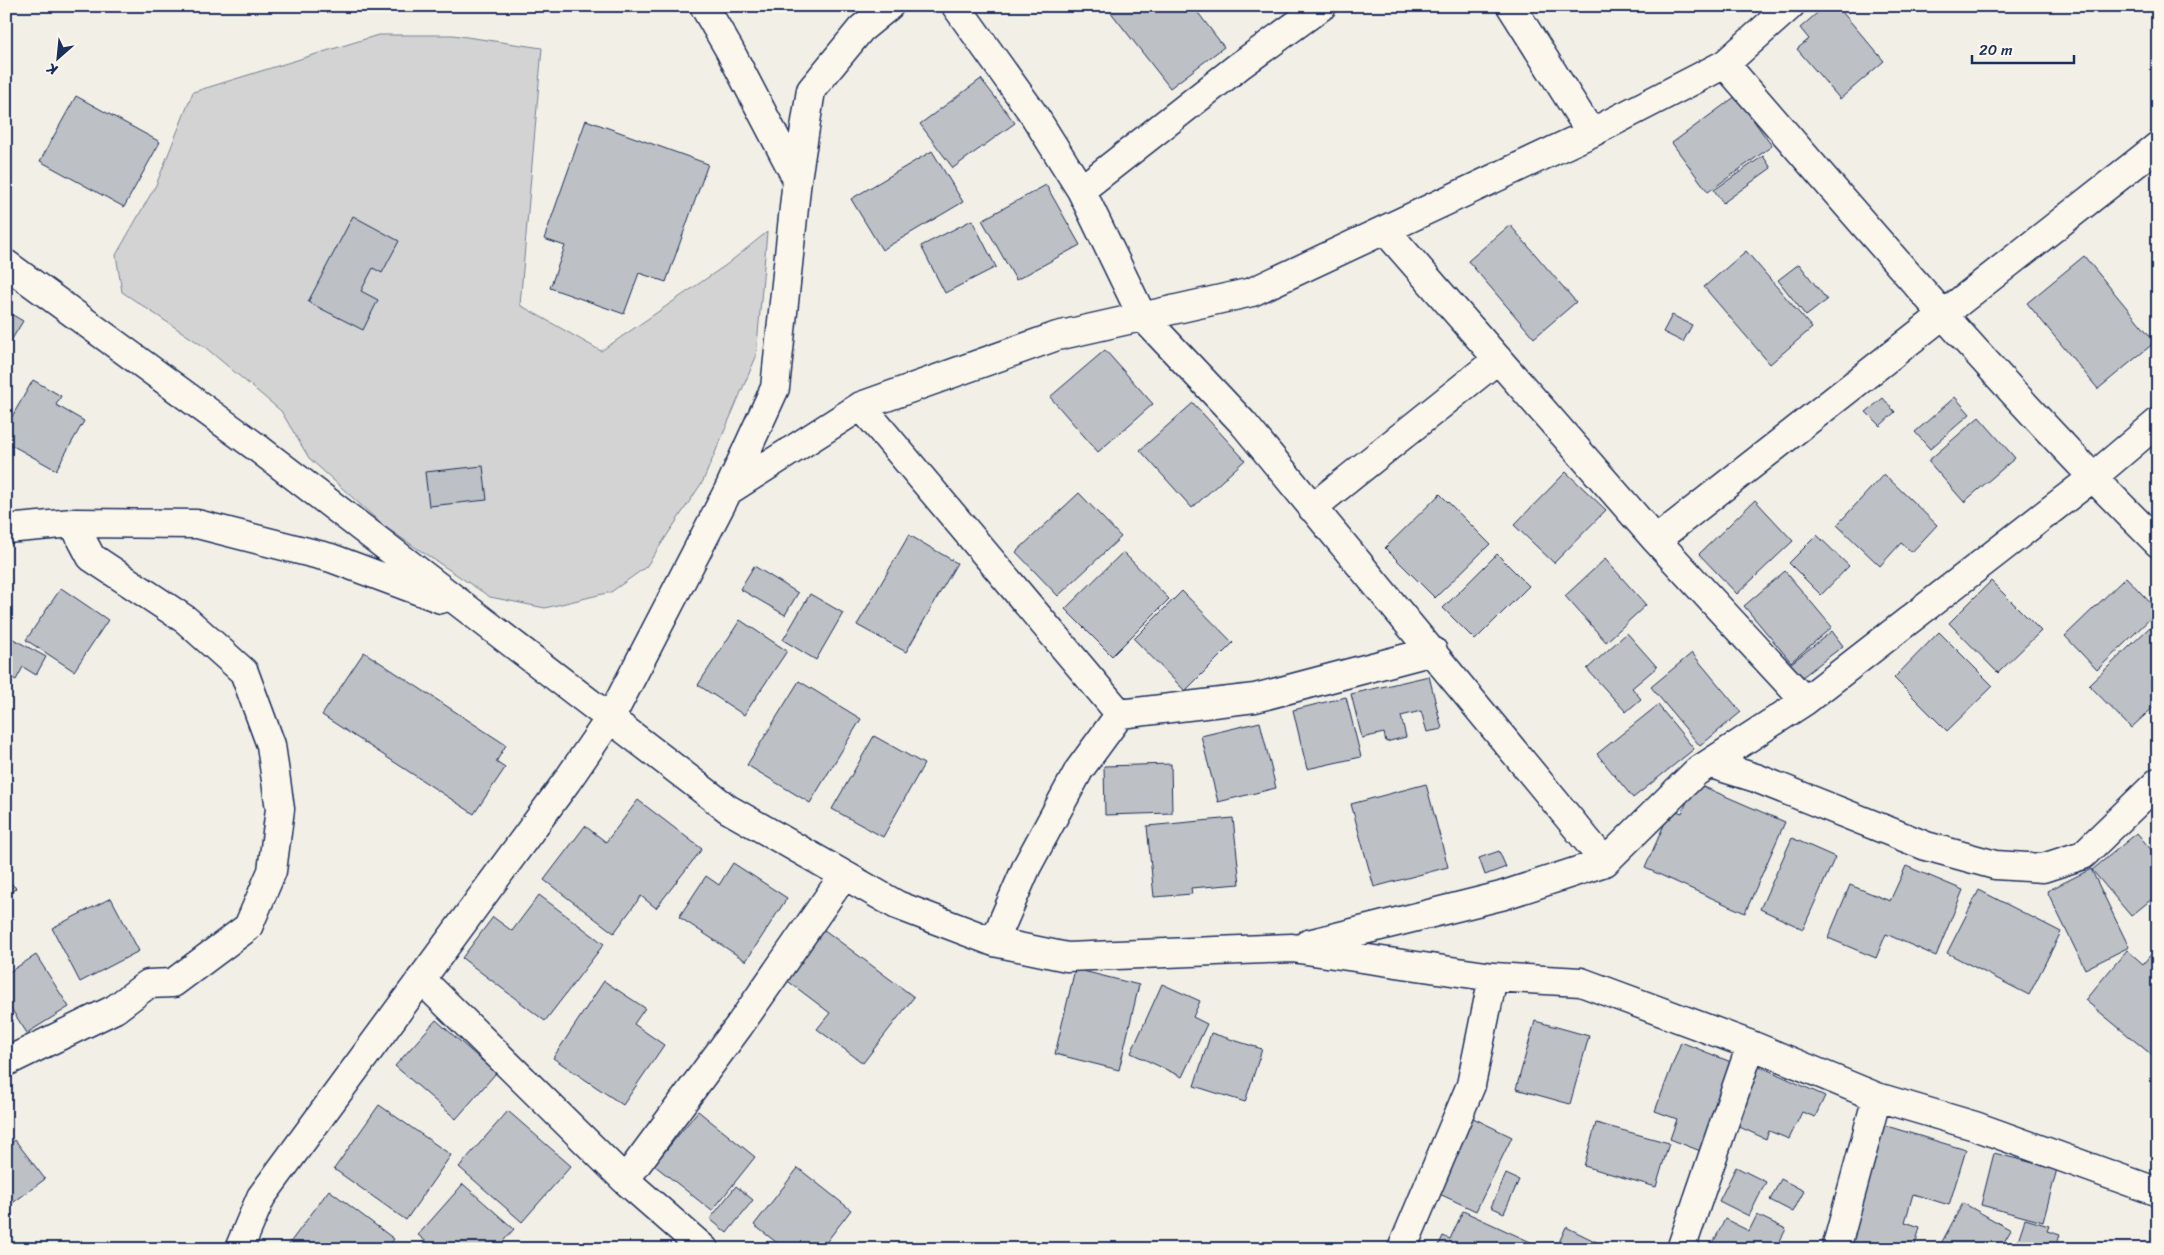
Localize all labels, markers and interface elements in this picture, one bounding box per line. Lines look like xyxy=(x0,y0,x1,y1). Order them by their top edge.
north arrow xyxy=(32,32,82,82)
scale bar xyxy=(1972,32,2074,64)
text: 20 m xyxy=(1979,37,2013,63)
text: K xyxy=(42,55,63,83)

